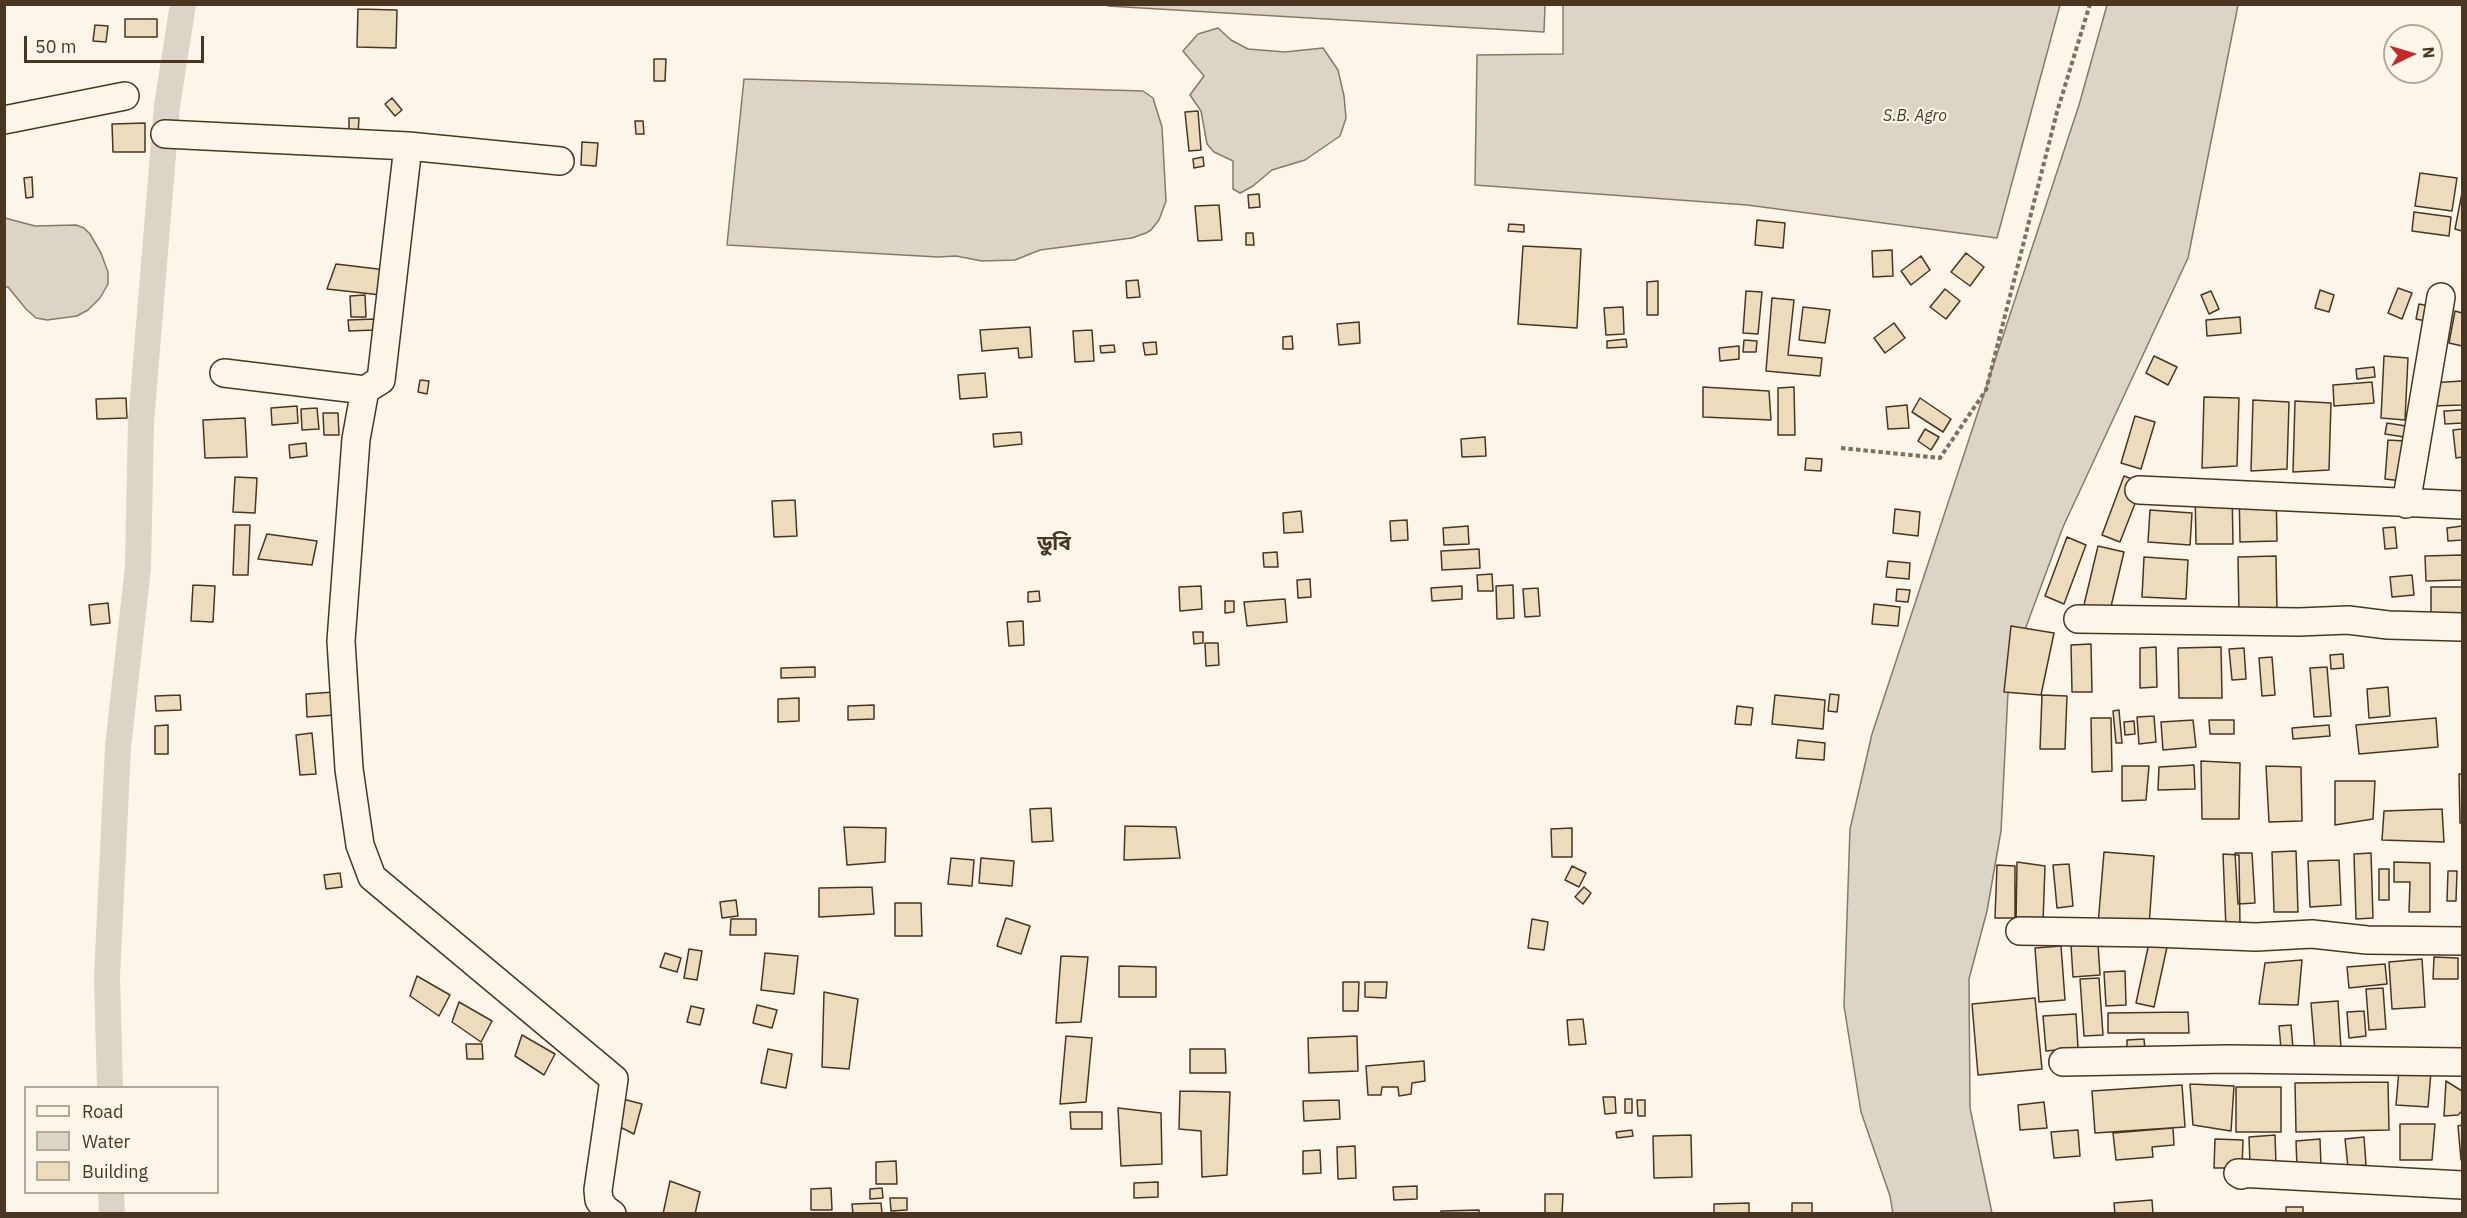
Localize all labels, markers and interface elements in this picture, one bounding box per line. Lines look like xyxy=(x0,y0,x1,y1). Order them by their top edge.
scale bar xyxy=(27,24,207,62)
north arrow xyxy=(2383,24,2443,84)
text: 50 m xyxy=(35,35,77,58)
text: N xyxy=(2418,46,2439,59)
water label: S.B. Agro xyxy=(1883,106,1947,126)
district label: ডুবি xyxy=(1037,531,1071,557)
legend xyxy=(24,1086,219,1194)
text: Road xyxy=(82,1100,123,1123)
text: Water xyxy=(82,1130,130,1153)
text: Building xyxy=(82,1160,148,1183)

